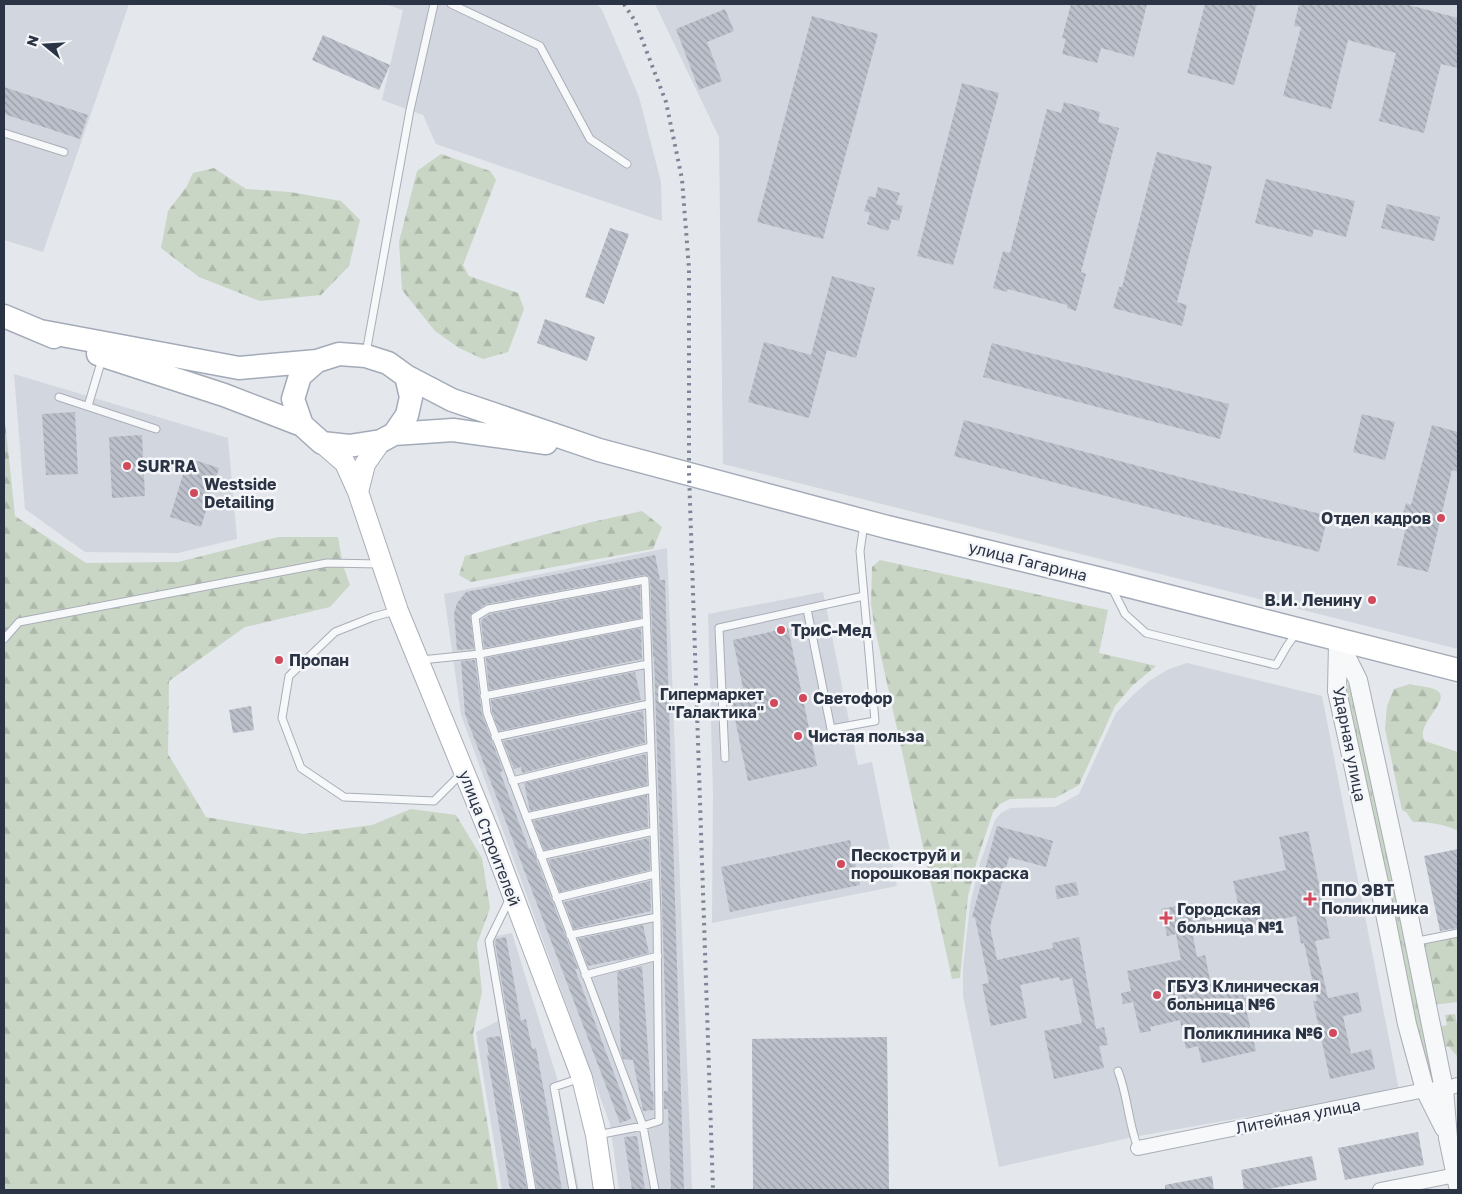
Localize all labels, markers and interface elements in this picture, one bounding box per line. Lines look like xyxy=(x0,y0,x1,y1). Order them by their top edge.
north arrow xyxy=(20,20,70,70)
text: N xyxy=(22,33,42,49)
place label: SUR'RA xyxy=(137,456,198,476)
marker: SUR'RA xyxy=(121,460,133,472)
place label: Westside Detailing xyxy=(204,474,277,512)
marker: Westside Detailing xyxy=(188,487,200,499)
place label: Отдел кадров xyxy=(1321,508,1431,528)
marker: Отдел кадров xyxy=(1435,512,1447,524)
street label: улица Гагарина xyxy=(967,537,1089,585)
place label: В.И. Ленину xyxy=(1264,590,1362,610)
marker: В.И. Ленину xyxy=(1366,594,1378,606)
place label: ТриС-Мед xyxy=(791,620,871,640)
marker: ТриС-Мед xyxy=(775,624,787,636)
place label: Пропан xyxy=(289,650,349,670)
marker: Пропан xyxy=(273,654,285,666)
place label: Гипермаркет "Галактика" xyxy=(660,684,764,722)
street label: Ударная улица xyxy=(1329,685,1371,803)
place label: Светофор xyxy=(813,688,893,708)
marker: Светофор xyxy=(797,692,809,704)
marker: Гипермаркет "Галактика" xyxy=(768,697,780,709)
place label: Чистая польза xyxy=(808,726,924,746)
marker: Чистая польза xyxy=(792,730,804,742)
street label: улица Строителей xyxy=(455,767,525,909)
place label: Пескоструй и порошковая покраска xyxy=(851,845,1029,883)
marker: Пескоструй и порошковая покраска xyxy=(835,858,847,870)
place label: ППО ЭВТ Поликлиника xyxy=(1321,880,1428,918)
marker: ППО ЭВТ Поликлиника xyxy=(1303,892,1317,906)
place label: Городская больница №1 xyxy=(1177,899,1283,937)
marker: Городская больница №1 xyxy=(1159,911,1173,925)
place label: ГБУЗ Клиническая больница №6 xyxy=(1167,976,1319,1014)
marker: ГБУЗ Клиническая больница №6 xyxy=(1151,989,1163,1001)
place label: Поликлиника №6 xyxy=(1184,1023,1323,1043)
marker: Поликлиника №6 xyxy=(1327,1027,1339,1039)
street label: Литейная улица xyxy=(1234,1094,1362,1138)

